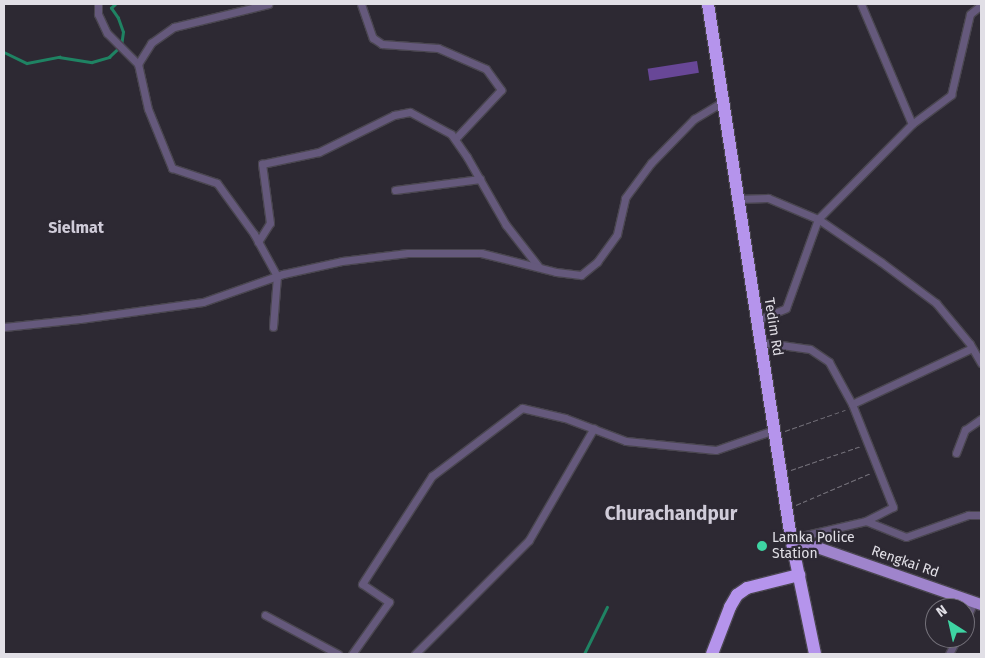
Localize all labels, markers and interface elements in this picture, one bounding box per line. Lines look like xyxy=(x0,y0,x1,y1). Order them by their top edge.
district label: Sielmat xyxy=(48,218,104,238)
street label: Tedim Rd xyxy=(760,297,786,357)
district label: Churachandpur xyxy=(605,503,737,525)
place label: Lamka Police Station xyxy=(772,530,855,562)
marker: Lamka Police Station xyxy=(756,540,768,552)
street label: Rengkai Rd xyxy=(869,543,941,581)
north arrow xyxy=(925,598,975,648)
text: N xyxy=(933,601,950,621)

